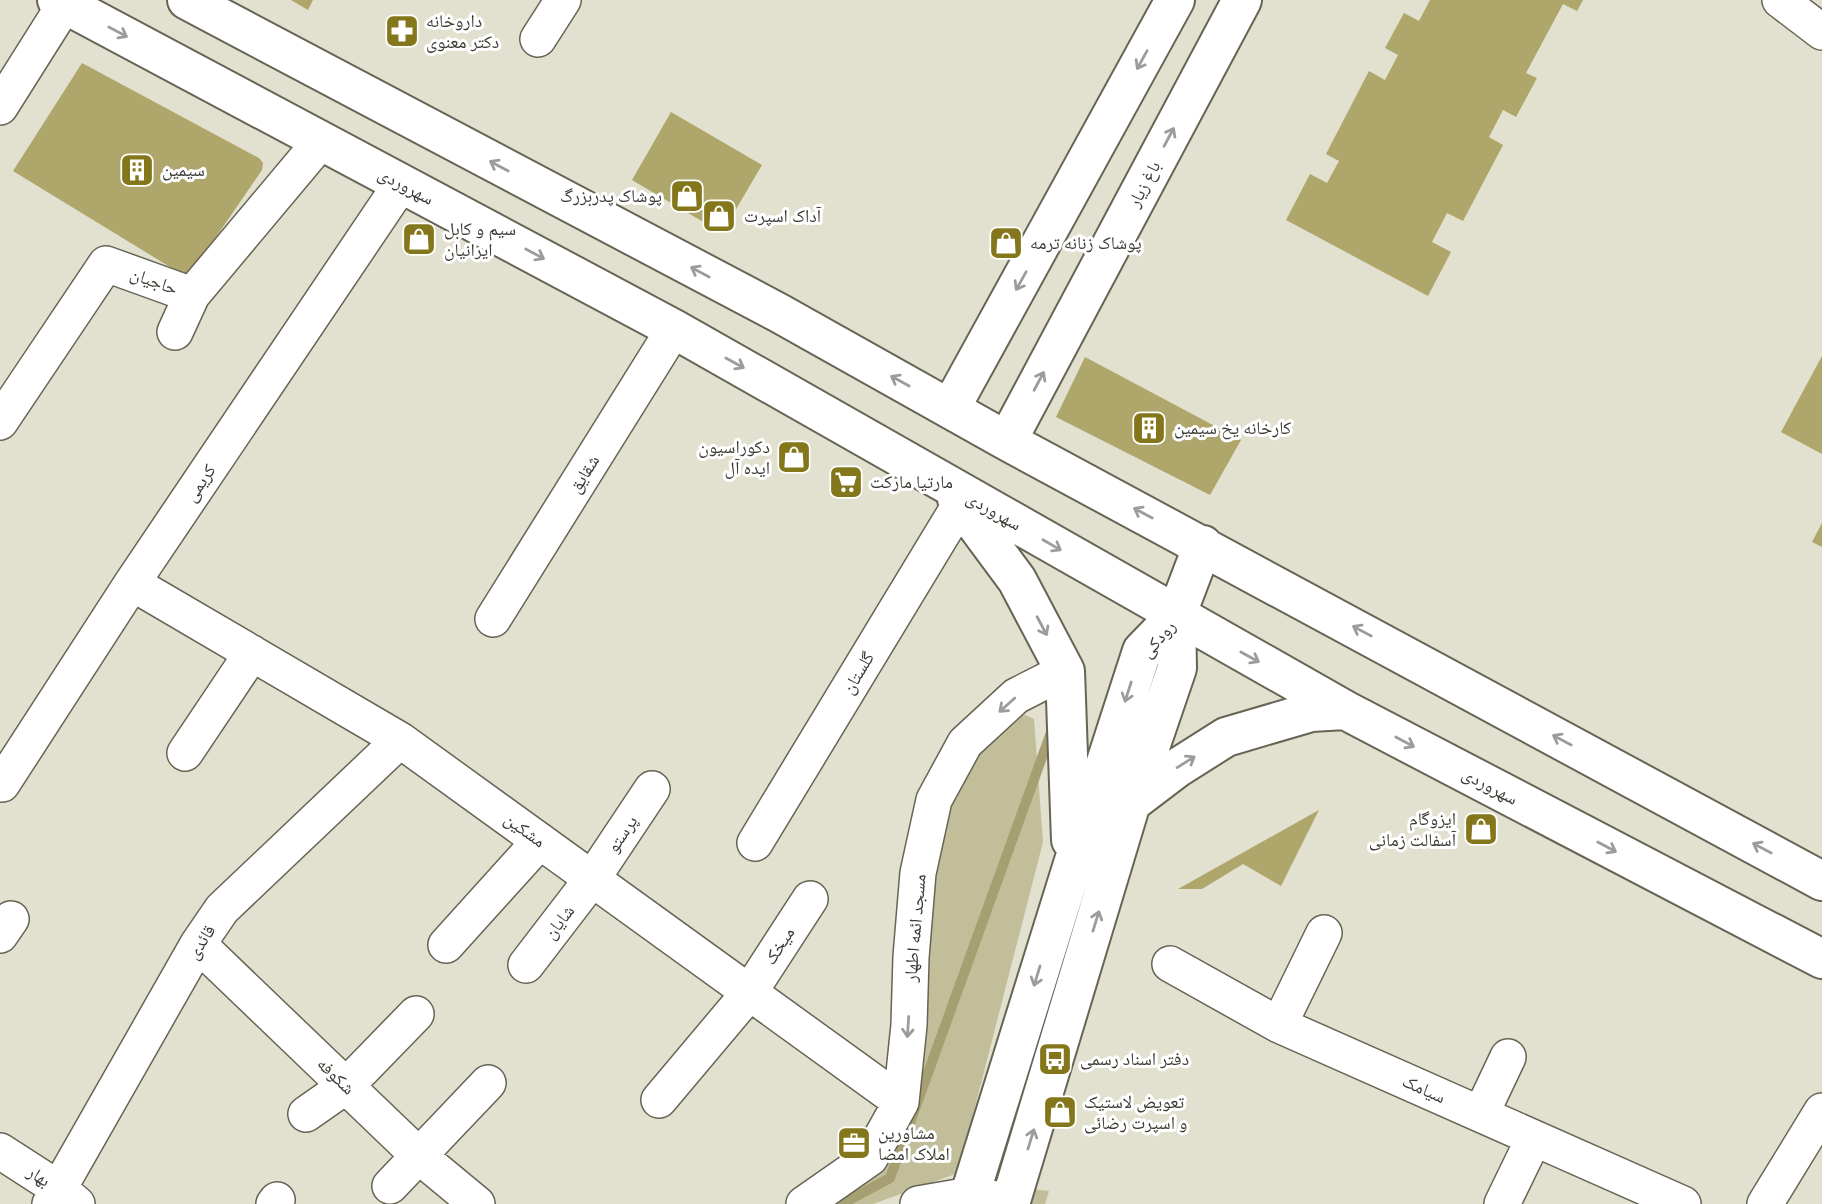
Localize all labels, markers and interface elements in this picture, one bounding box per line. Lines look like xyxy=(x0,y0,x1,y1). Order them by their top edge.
place label: داروخانه دکتر معنوی xyxy=(426,9,499,53)
pharmacy icon: داروخانه دکتر معنوی xyxy=(383,12,421,50)
one-way arrow xyxy=(107,25,127,39)
one-way arrow xyxy=(1135,49,1148,70)
one-way arrow xyxy=(1163,127,1176,148)
building icon: سیمین xyxy=(118,151,156,189)
street label: باغ زیار xyxy=(1121,157,1165,212)
place label: سیمین xyxy=(162,158,205,181)
one-way arrow xyxy=(489,159,510,172)
street label: سهروردی xyxy=(374,161,438,210)
shop icon: پوشاک پدربزرگ xyxy=(668,177,706,215)
place label: پوشاک پدربزرگ xyxy=(560,184,662,207)
shop icon: آداک اسپرت xyxy=(700,197,738,235)
place label: آداک اسپرت xyxy=(744,204,821,227)
place label: سیم و کابل ایرانیان xyxy=(444,217,516,261)
shop icon: سیم و کابل ایرانیان xyxy=(400,220,438,258)
shop icon: پوشاک زنانه ترمه xyxy=(987,224,1025,262)
place label: پوشاک زنانه ترمه xyxy=(1030,231,1142,254)
one-way arrow xyxy=(524,248,544,262)
street label: حاجیان xyxy=(127,261,181,300)
one-way arrow xyxy=(691,264,711,278)
one-way arrow xyxy=(1013,270,1027,291)
one-way arrow xyxy=(724,356,744,370)
one-way arrow xyxy=(1033,371,1046,392)
one-way arrow xyxy=(890,374,911,387)
building icon: کارخانه یخ سیمین xyxy=(1130,409,1168,447)
place label: کارخانه یخ سیمین xyxy=(1174,416,1292,440)
place label: دکوراسیون ایده آل xyxy=(698,435,770,479)
shop icon: دکوراسیون ایده آل xyxy=(775,438,813,476)
street label: شقایق xyxy=(563,450,604,497)
street label: کریمی xyxy=(179,459,221,506)
supermarket icon: مارتیا مارکت xyxy=(827,463,865,501)
place label: مارتیا مارکت xyxy=(870,470,953,493)
street label: سهروردی xyxy=(963,486,1026,536)
one-way arrow xyxy=(1133,506,1153,520)
one-way arrow xyxy=(1041,539,1062,552)
one-way arrow xyxy=(1035,615,1049,636)
street label: رودکی xyxy=(1135,615,1180,662)
one-way arrow xyxy=(1352,624,1373,638)
street label: گلستان xyxy=(836,647,879,698)
one-way arrow xyxy=(1239,651,1260,664)
one-way arrow xyxy=(1121,681,1134,703)
one-way arrow xyxy=(998,697,1016,713)
one-way arrow xyxy=(1552,733,1573,746)
one-way arrow xyxy=(1394,735,1415,749)
one-way arrow xyxy=(1176,755,1195,770)
street label: سهروردی xyxy=(1458,761,1522,810)
street label: مشکین xyxy=(500,807,550,852)
place label: ایزوگام آسفالت زمانی xyxy=(1369,807,1456,851)
shop icon: ایزوگام آسفالت زمانی xyxy=(1462,810,1500,848)
street label: پرستو xyxy=(601,811,642,857)
one-way arrow xyxy=(1596,841,1617,854)
one-way arrow xyxy=(1752,841,1773,854)
street label: مسجد ائمه اطهار xyxy=(898,873,931,984)
street label: شایان xyxy=(538,900,579,944)
one-way arrow xyxy=(1090,910,1103,932)
street label: قائدی xyxy=(181,920,220,963)
street label: میخک xyxy=(758,922,799,969)
one-way arrow xyxy=(1030,964,1043,986)
one-way arrow xyxy=(901,1015,914,1037)
bus stop icon: دفتر اسناد رسمی xyxy=(1036,1040,1074,1078)
place label: دفتر اسناد رسمی xyxy=(1080,1047,1189,1070)
street label: شکوفه xyxy=(312,1052,360,1099)
street label: سیامک xyxy=(1399,1069,1449,1108)
place label: تعویض لاستیک و اسپرت رضائی xyxy=(1084,1090,1188,1134)
shop icon: تعویض لاستیک و اسپرت رضائی xyxy=(1041,1093,1079,1131)
place label: مشاورین املاک امضا xyxy=(878,1121,950,1165)
office icon: مشاورین املاک امضا xyxy=(835,1124,873,1162)
one-way arrow xyxy=(1025,1128,1038,1150)
street label: بهار xyxy=(22,1159,55,1192)

